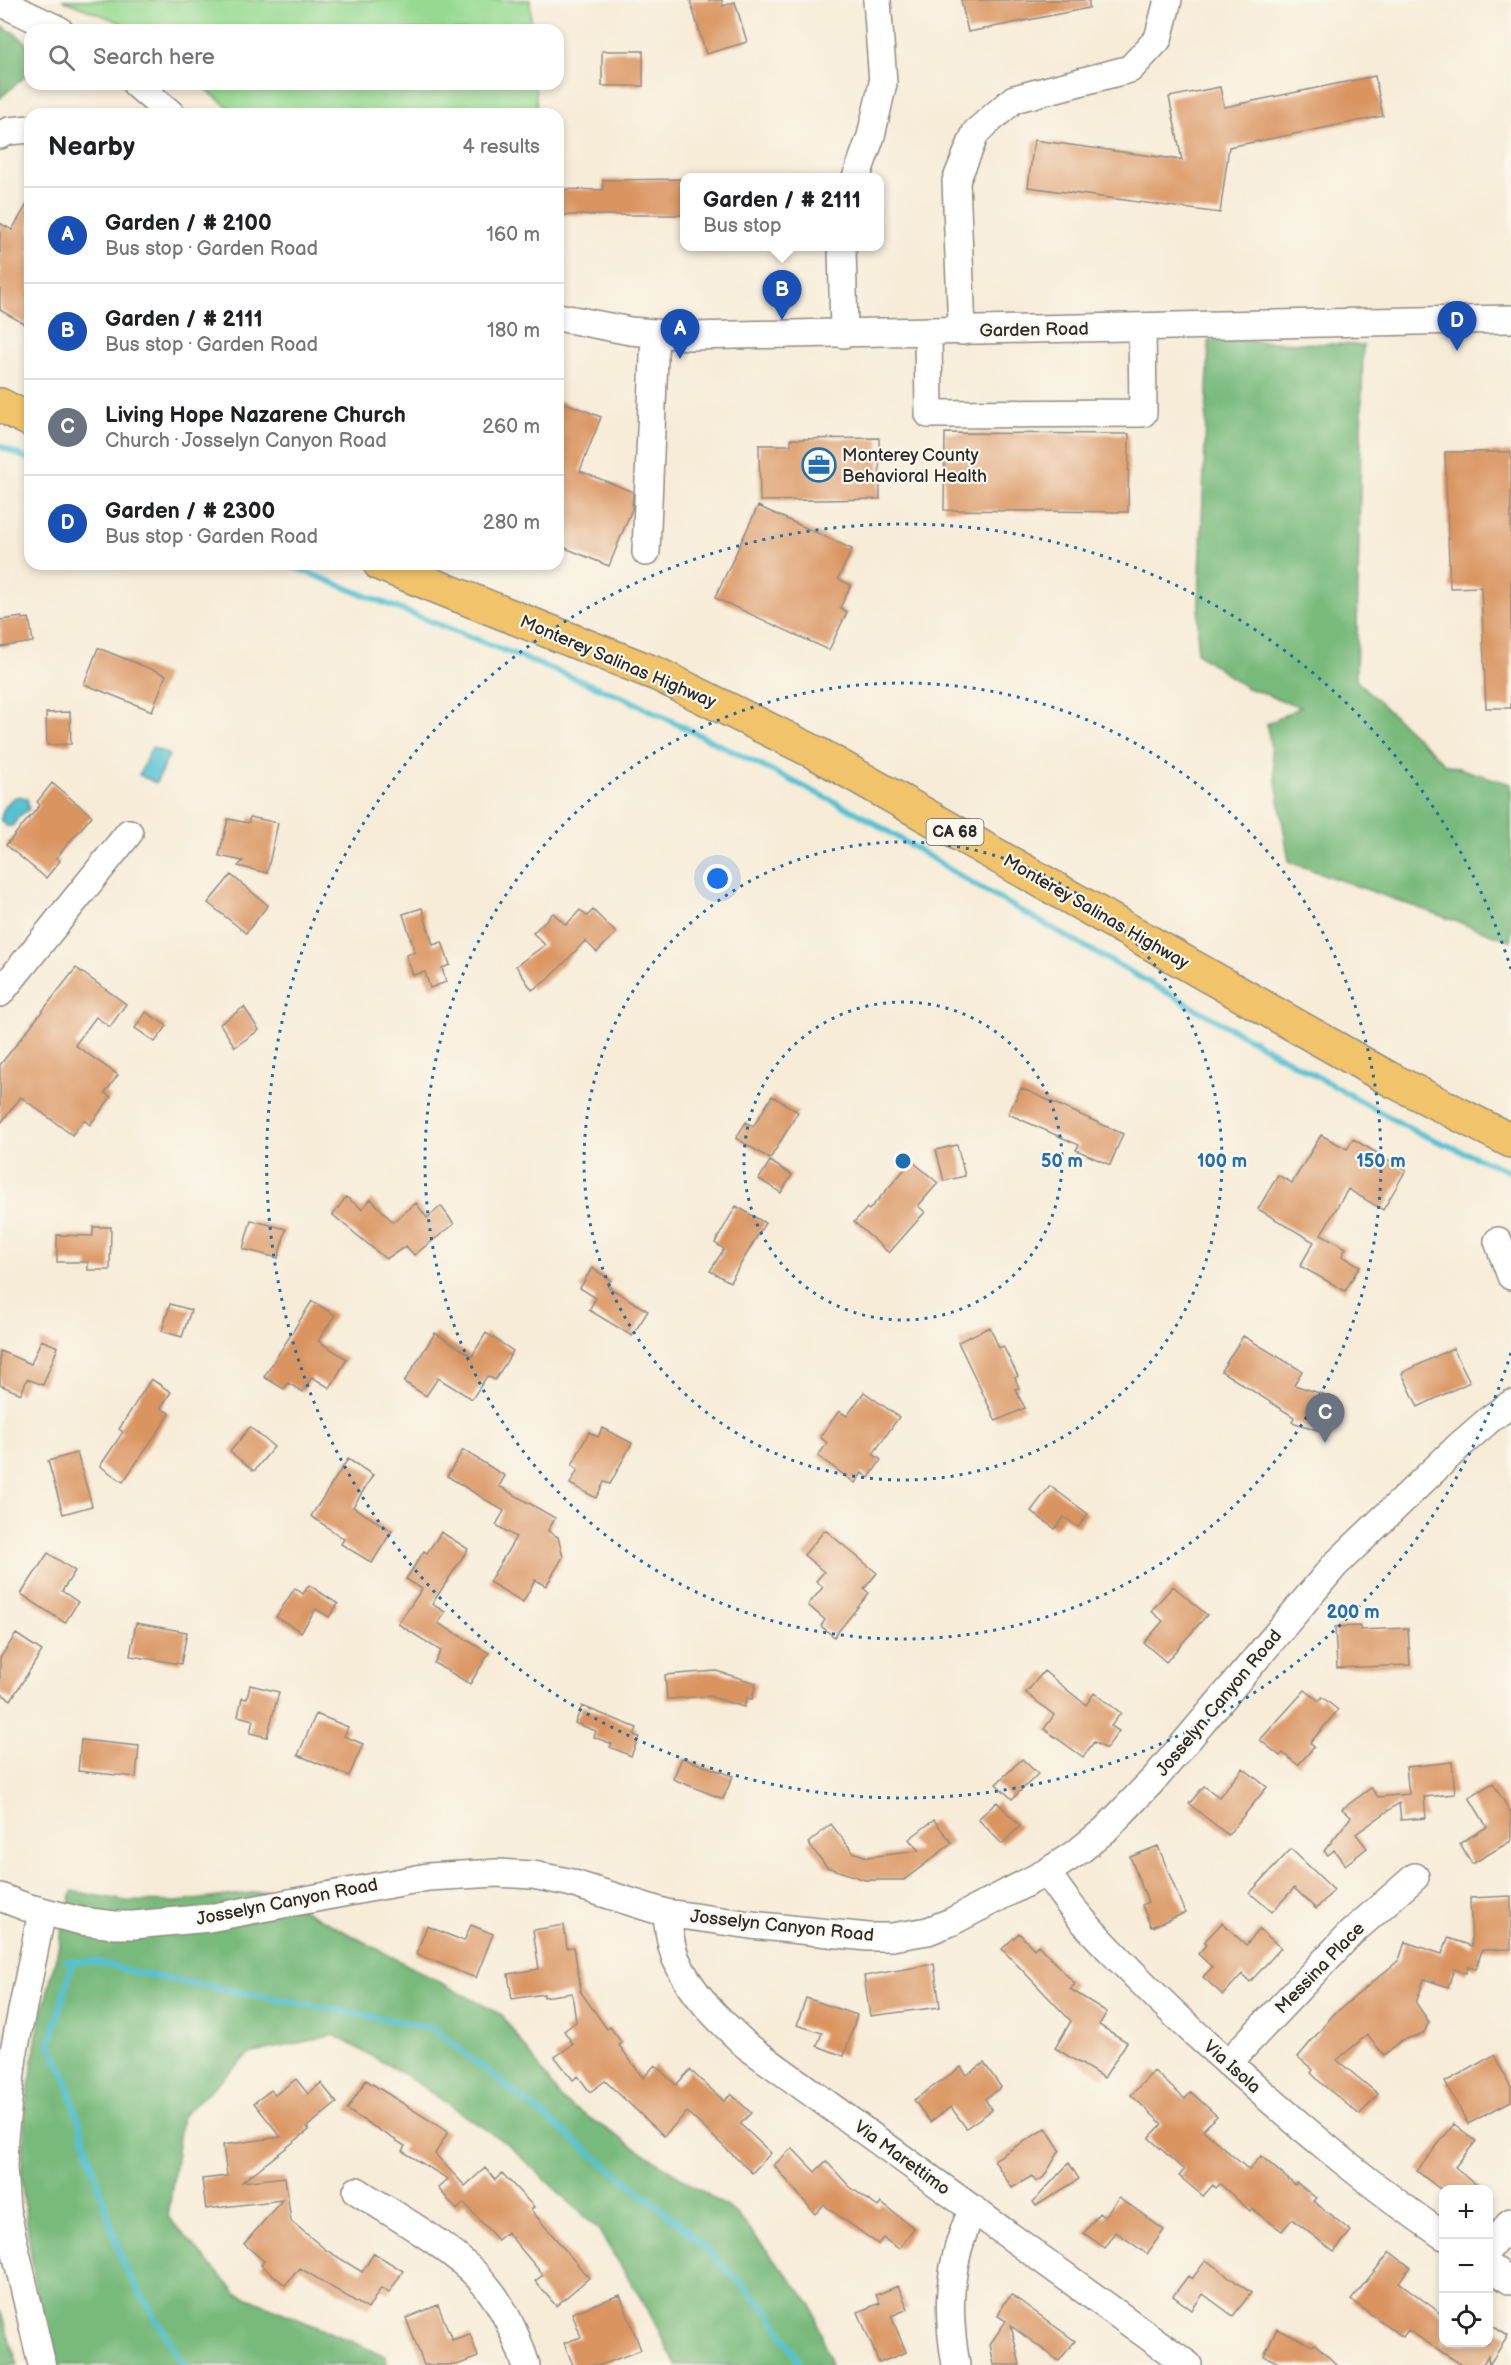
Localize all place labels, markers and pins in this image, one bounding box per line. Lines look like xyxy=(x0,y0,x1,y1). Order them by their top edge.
pin: B xyxy=(762,270,802,320)
pin: D xyxy=(1438,302,1476,351)
pin: A xyxy=(660,310,700,359)
place label: Monterey County Behavioral Health xyxy=(842,445,987,487)
office icon: Monterey County Behavioral Health xyxy=(801,447,837,483)
centre of rings xyxy=(893,1151,913,1171)
pin: C xyxy=(1306,1394,1344,1443)

